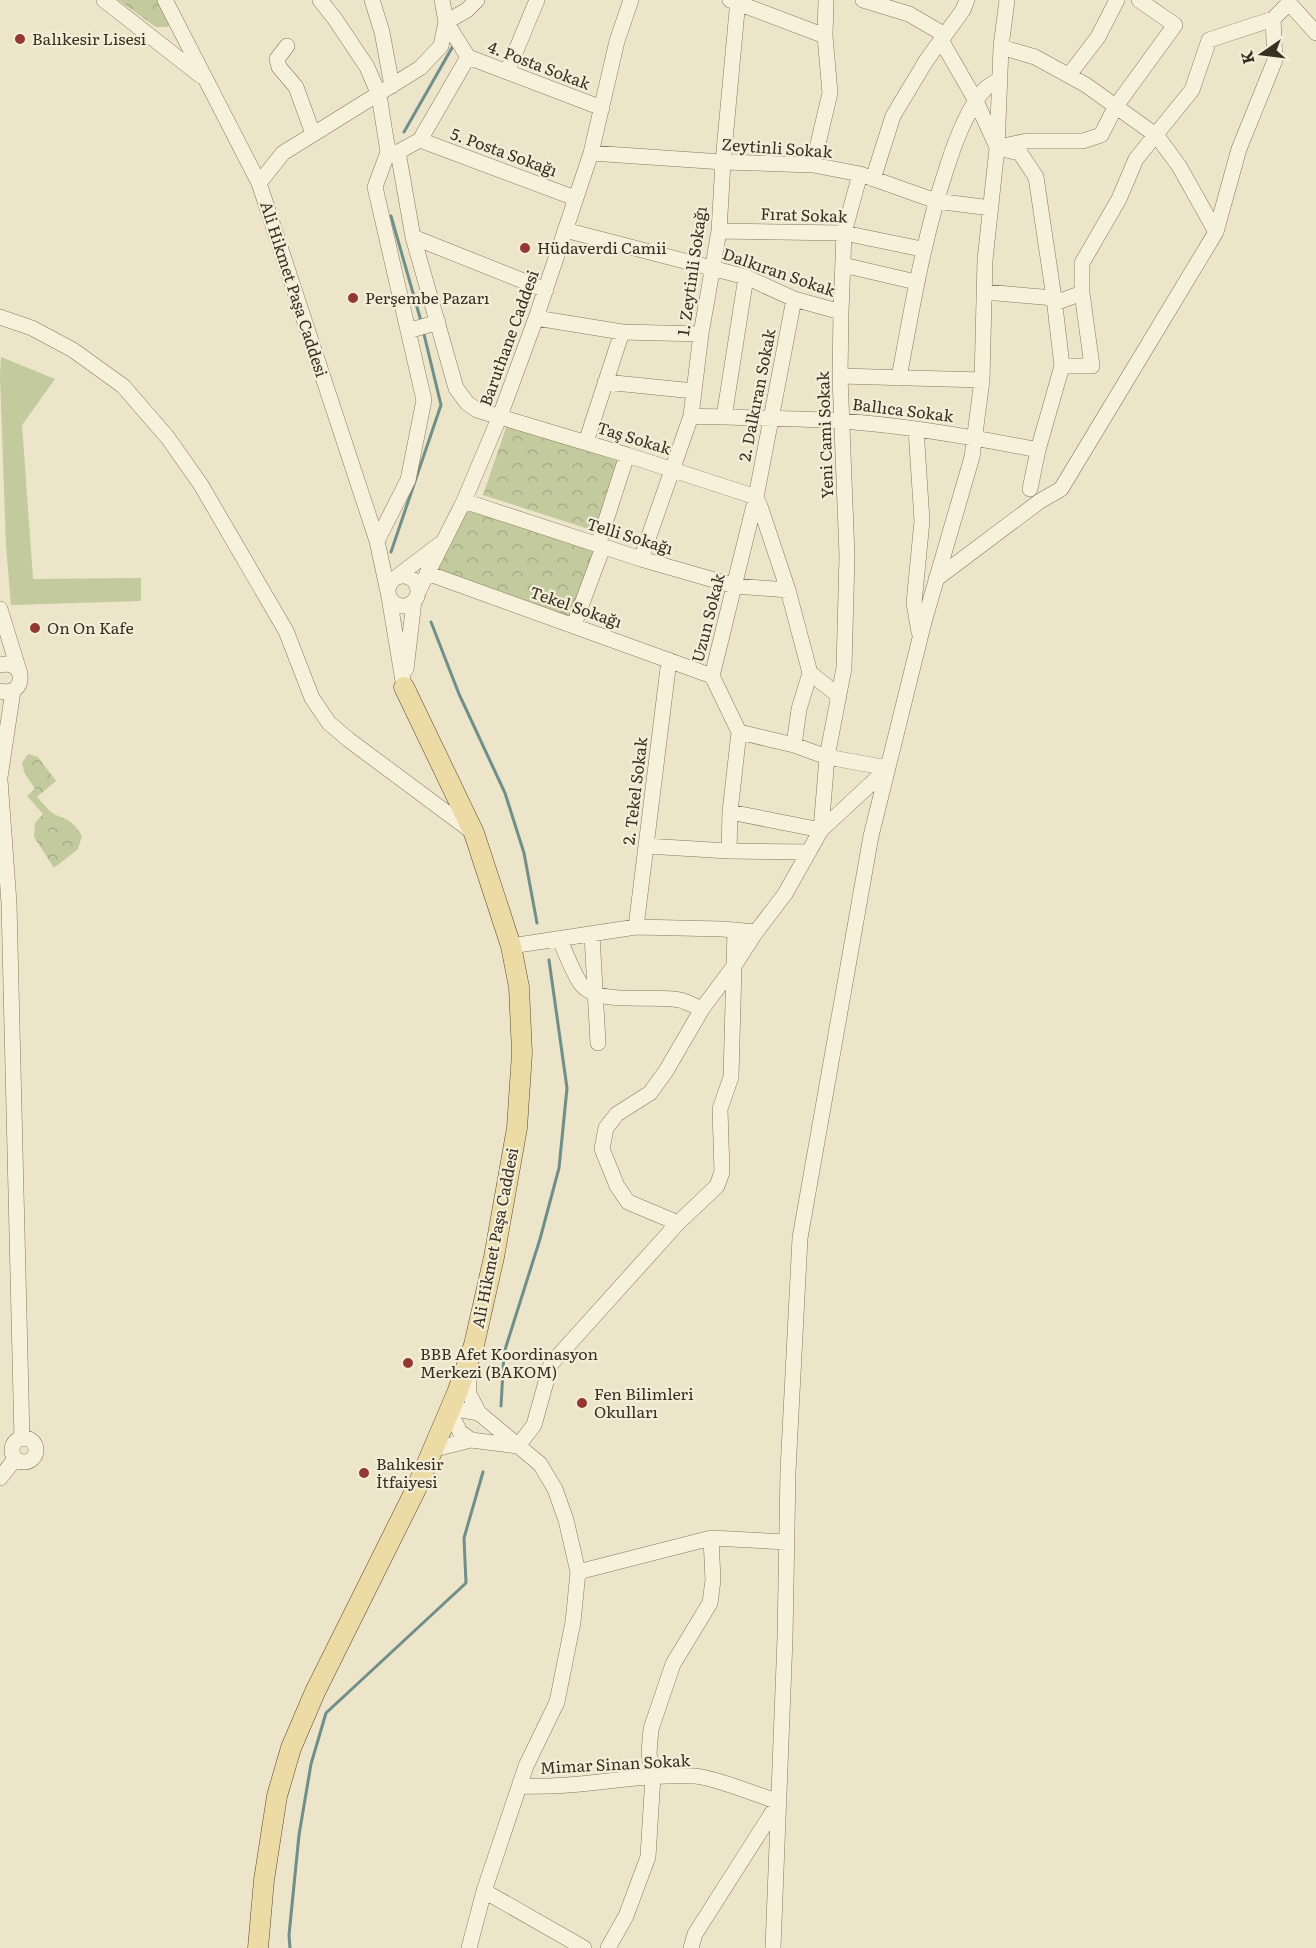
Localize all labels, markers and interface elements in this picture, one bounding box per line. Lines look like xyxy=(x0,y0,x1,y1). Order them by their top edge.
north arrow xyxy=(1232,24,1292,84)
place label: Balıkesir Lisesi xyxy=(32,26,146,50)
marker: Balıkesir Lisesi xyxy=(13,32,27,46)
street label: 4. Posta Sokak xyxy=(485,33,594,95)
text: K xyxy=(1233,48,1260,67)
street label: 5. Posta Sokağı xyxy=(448,121,561,181)
street label: Zeytinli Sokak xyxy=(721,131,833,163)
street label: Ali Hikmet Paşa Caddesi xyxy=(255,198,335,380)
street label: Fırat Sokak xyxy=(760,200,848,228)
street label: 1. Zeytinli Sokağı xyxy=(670,205,712,337)
place label: Hüdaverdi Camii xyxy=(537,235,667,259)
marker: Hüdaverdi Camii xyxy=(518,241,532,255)
street label: Dalkıran Sokak xyxy=(720,241,839,302)
street label: Baruthane Caddesi xyxy=(472,266,544,409)
place label: Perşembe Pazarı xyxy=(365,285,489,309)
marker: Perşembe Pazarı xyxy=(346,291,360,305)
street label: 2. Dalkıran Sokak xyxy=(731,326,781,463)
street label: Yeni Cami Sokak xyxy=(810,371,838,499)
street label: Ballıca Sokak xyxy=(851,391,955,427)
street label: Taş Sokak xyxy=(594,414,675,460)
street label: Telli Sokağı xyxy=(584,511,677,560)
street label: Uzun Sokak xyxy=(684,570,730,665)
street label: Tekel Sokağı xyxy=(527,579,626,633)
place label: On On Kafe xyxy=(47,615,134,639)
marker: On On Kafe xyxy=(28,621,42,635)
street label: 2. Tekel Sokak xyxy=(615,735,653,846)
street label: Ali Hikmet Paşa Caddesi xyxy=(465,1145,523,1330)
place label: BBB Afet Koordinasyon Merkezi (BAKOM) xyxy=(420,1341,598,1383)
marker: BBB Afet Koordinasyon Merkezi (BAKOM) xyxy=(401,1356,415,1370)
place label: Fen Bilimleri Okulları xyxy=(594,1381,693,1423)
marker: Fen Bilimleri Okulları xyxy=(575,1396,589,1410)
place label: Balıkesir İtfaiyesi xyxy=(376,1451,444,1493)
marker: Balıkesir İtfaiyesi xyxy=(357,1466,371,1480)
street label: Mimar Sinan Sokak xyxy=(539,1747,691,1779)

